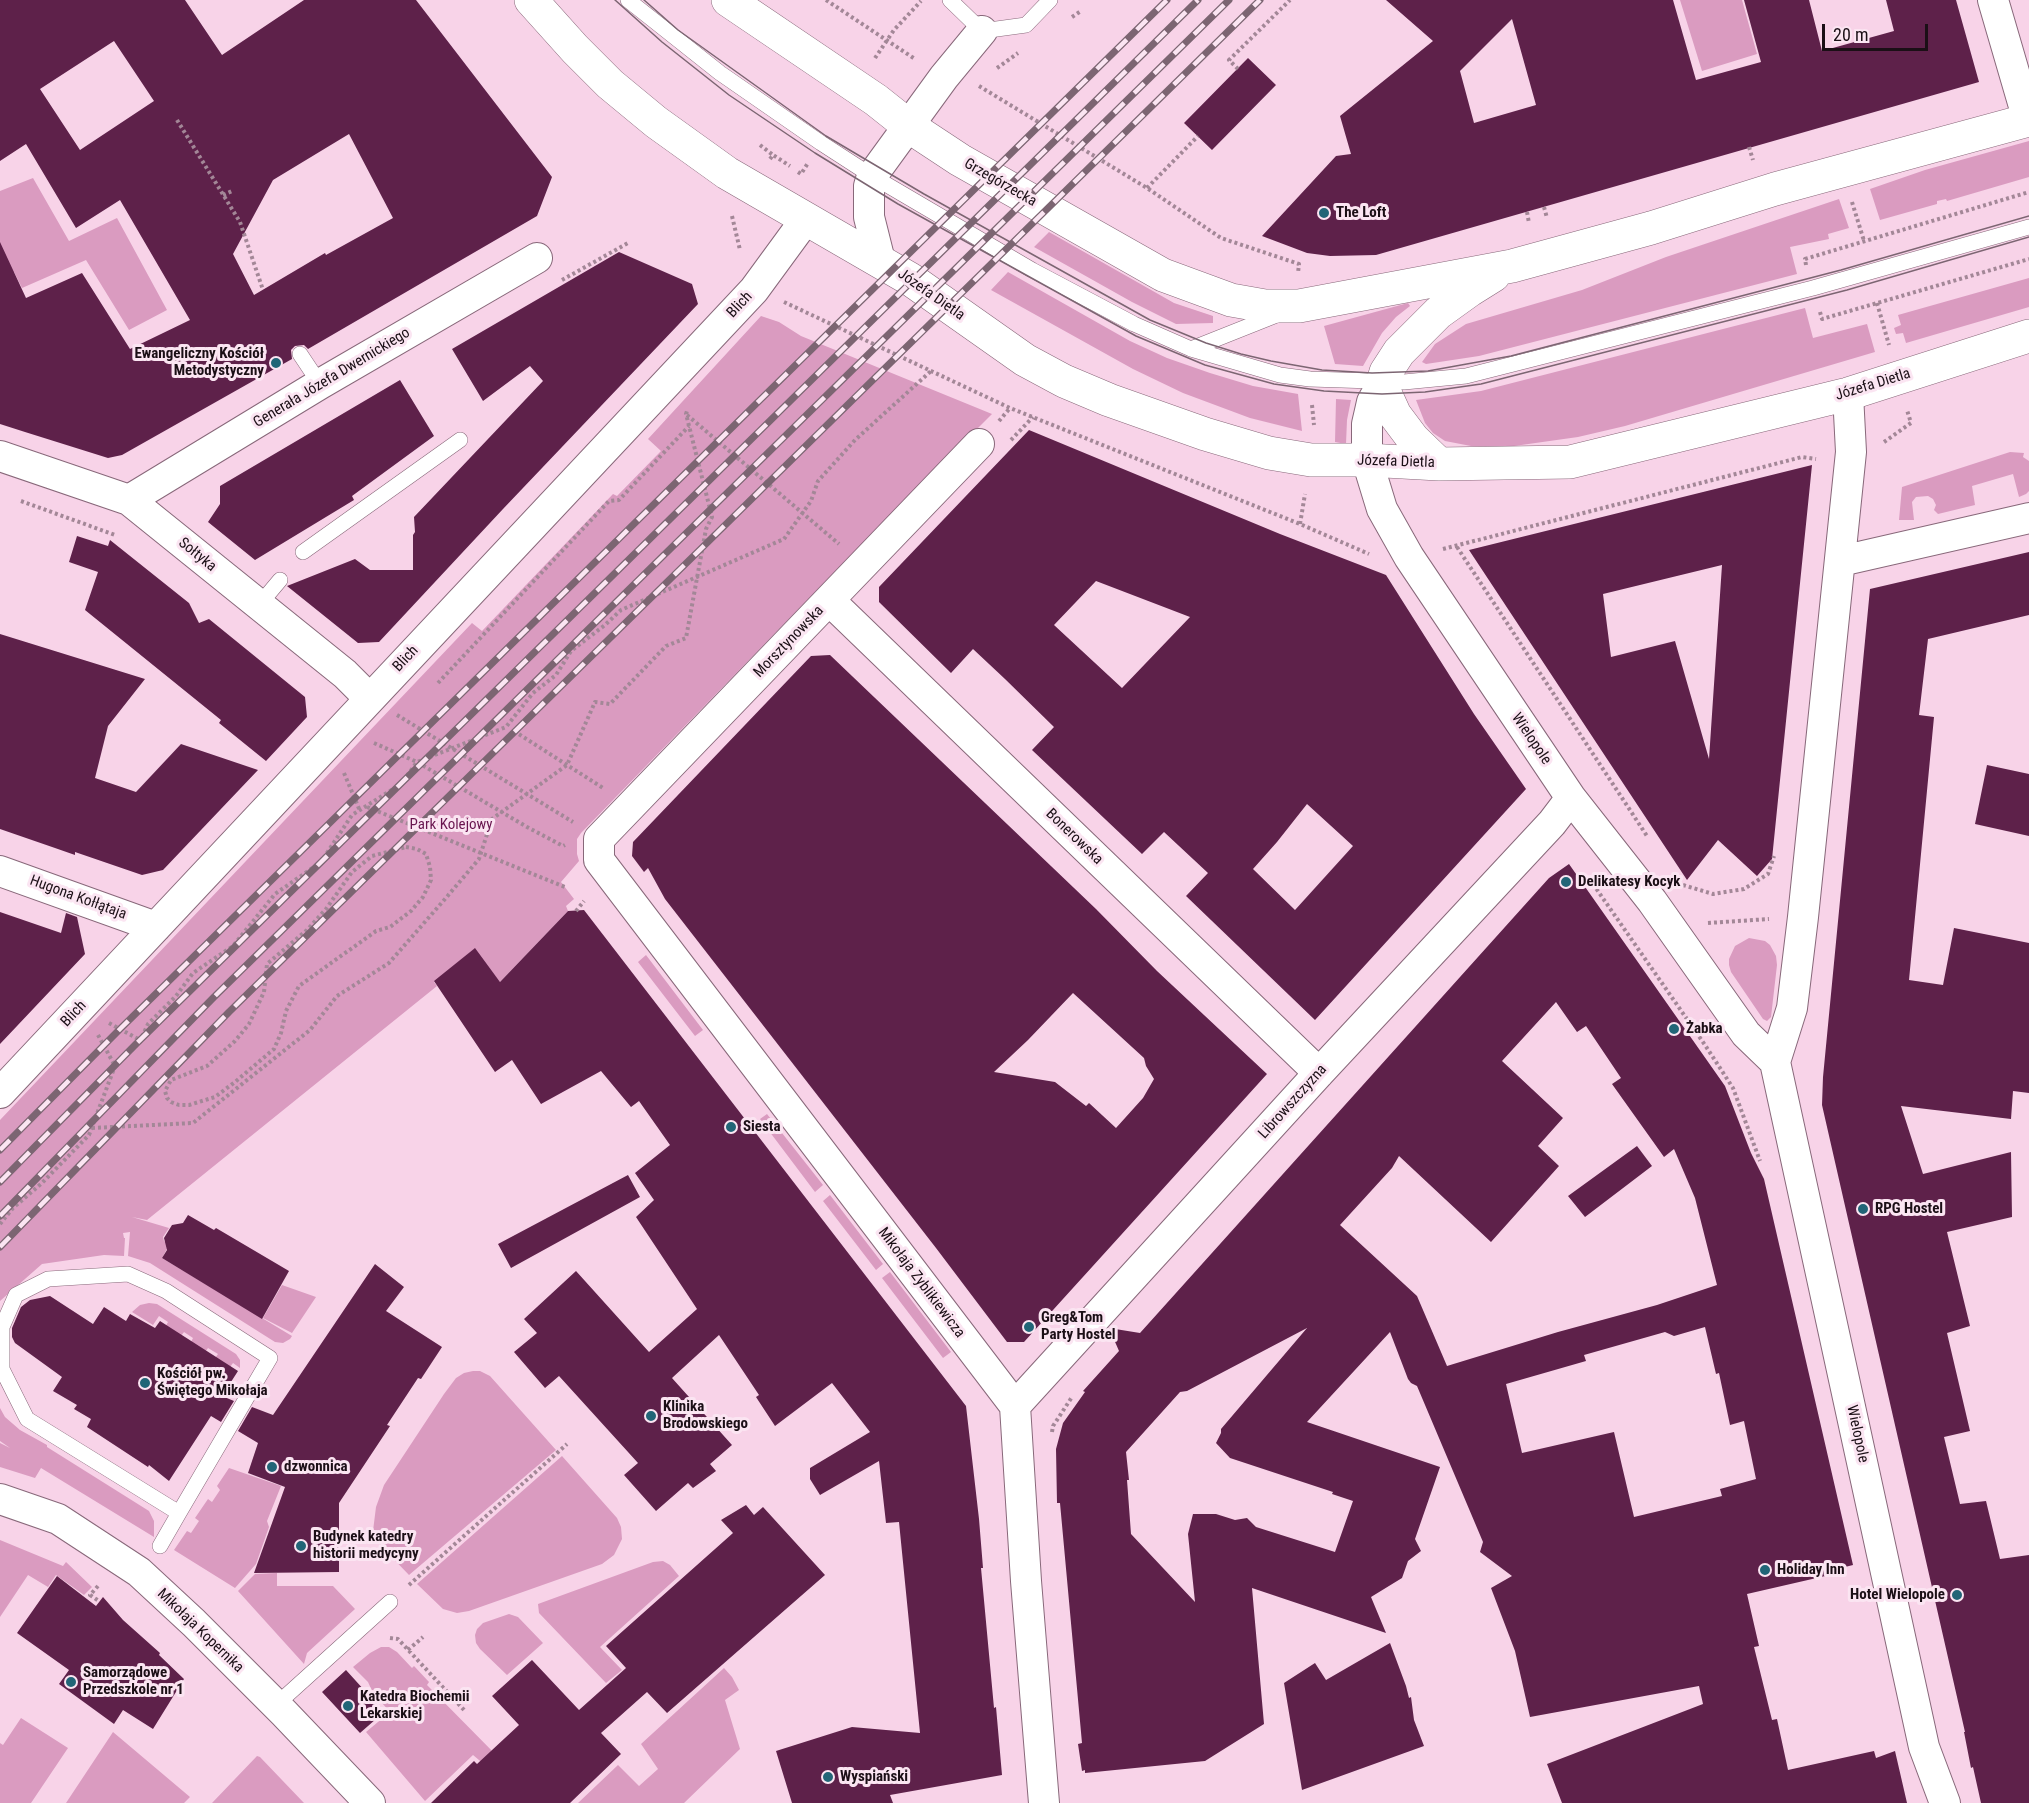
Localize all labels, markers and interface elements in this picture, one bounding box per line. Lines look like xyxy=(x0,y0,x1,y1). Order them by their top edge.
scale bar xyxy=(1825,12,1932,50)
text: 20 m xyxy=(1833,24,1868,45)
street label: Grzegórzecka xyxy=(961,155,1039,211)
place label: The Loft xyxy=(1336,204,1386,222)
marker: The Loft xyxy=(1317,206,1331,220)
street label: Józefa Dietla xyxy=(894,265,968,325)
street label: Blich xyxy=(723,288,757,322)
street label: Generała Józefa Dwernickiego xyxy=(251,324,413,432)
place label: Ewangeliczny Kościół Metodystyczny xyxy=(135,345,264,380)
marker: Ewangeliczny Kościół Metodystyczny xyxy=(269,356,283,370)
street label: Józefa Dietla xyxy=(1833,365,1913,405)
street label: Józefa Dietla xyxy=(1357,452,1435,472)
street label: Sołtyka xyxy=(174,534,220,576)
street label: Morsztynowska xyxy=(750,602,828,682)
street label: Blich xyxy=(389,642,423,676)
street label: Wielopole xyxy=(1507,710,1555,768)
street label: Bonerowska xyxy=(1042,805,1106,869)
park label: Park Kolejowy xyxy=(409,816,493,834)
street label: Hugona Kołłątaja xyxy=(27,872,129,924)
place label: Delikatesy Kocyk xyxy=(1578,873,1680,891)
marker: Delikatesy Kocyk xyxy=(1559,875,1573,889)
street label: Blich xyxy=(57,997,91,1031)
place label: Żabka xyxy=(1686,1020,1723,1038)
marker: Żabka xyxy=(1667,1022,1681,1036)
street label: Librowszczyzna xyxy=(1255,1061,1331,1143)
place label: Siesta xyxy=(743,1118,781,1136)
marker: Siesta xyxy=(724,1120,738,1134)
place label: RPG Hostel xyxy=(1875,1200,1943,1218)
marker: RPG Hostel xyxy=(1856,1202,1870,1216)
street label: Mikołaja Zyblikiewicza xyxy=(874,1224,968,1342)
place label: Greg&Tom Party Hostel xyxy=(1041,1309,1116,1344)
marker: Greg&Tom Party Hostel xyxy=(1022,1320,1036,1334)
place label: Kościół pw. Świętego Mikołaja xyxy=(157,1365,268,1400)
marker: Kościół pw. Świętego Mikołaja xyxy=(138,1376,152,1390)
place label: Klinika Brodowskiego xyxy=(663,1398,748,1433)
street label: Wielopole xyxy=(1842,1404,1872,1464)
marker: Klinika Brodowskiego xyxy=(644,1409,658,1423)
place label: dzwonnica xyxy=(284,1458,348,1476)
marker: dzwonnica xyxy=(265,1460,279,1474)
place label: Budynek katedry historii medycyny xyxy=(313,1528,419,1563)
marker: Budynek katedry historii medycyny xyxy=(294,1539,308,1553)
place label: Holiday Inn xyxy=(1777,1561,1845,1579)
marker: Holiday Inn xyxy=(1758,1563,1772,1577)
street label: Mikołaja Kopernika xyxy=(153,1585,247,1677)
place label: Hotel Wielopole xyxy=(1850,1586,1945,1604)
marker: Hotel Wielopole xyxy=(1950,1588,1964,1602)
place label: Samorządowe Przedszkole nr 1 xyxy=(83,1664,184,1699)
marker: Samorządowe Przedszkole nr 1 xyxy=(64,1675,78,1689)
place label: Katedra Biochemii Lekarskiej xyxy=(360,1688,470,1723)
marker: Katedra Biochemii Lekarskiej xyxy=(341,1699,355,1713)
place label: Wyspiański xyxy=(840,1768,908,1786)
marker: Wyspiański xyxy=(821,1770,835,1784)

